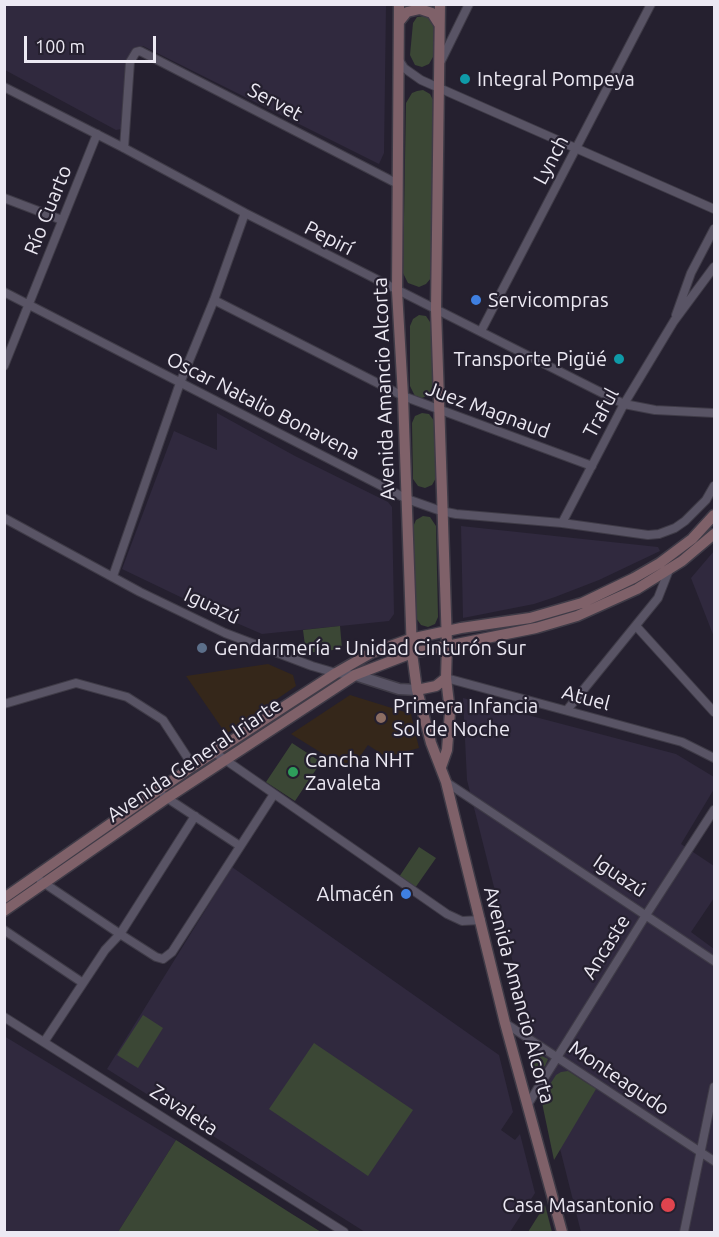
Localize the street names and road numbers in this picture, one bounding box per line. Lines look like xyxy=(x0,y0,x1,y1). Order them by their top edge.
street label: Servet xyxy=(244,78,306,126)
street label: Lynch xyxy=(528,132,574,188)
street label: Río Cuarto xyxy=(19,162,77,258)
street label: Pepirí xyxy=(301,216,357,260)
street label: Avenida Amancio Alcorta xyxy=(368,277,400,501)
street label: Oscar Natalio Bonavena xyxy=(162,347,364,465)
street label: Juez Magnaud xyxy=(423,376,553,444)
street label: Traful xyxy=(578,384,624,442)
street label: Iguazú xyxy=(180,583,244,629)
street label: Atuel xyxy=(559,680,613,716)
street label: Avenida General Iriarte xyxy=(102,693,286,827)
street label: Iguazú xyxy=(589,850,651,902)
street label: Avenida Amancio Alcorta xyxy=(478,884,560,1106)
street label: Ancaste xyxy=(577,910,635,984)
street label: Monteagudo xyxy=(564,1036,674,1120)
street label: Zavaleta xyxy=(146,1079,222,1141)

